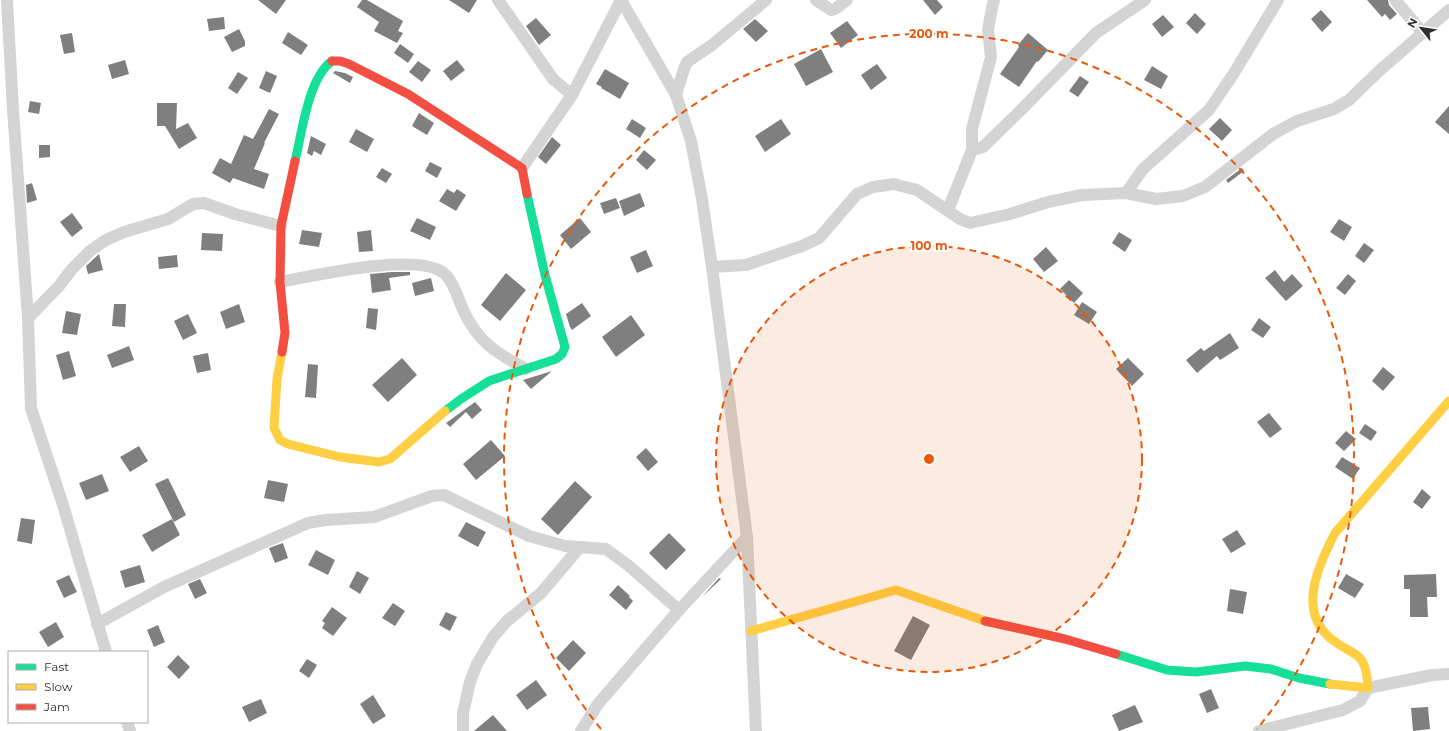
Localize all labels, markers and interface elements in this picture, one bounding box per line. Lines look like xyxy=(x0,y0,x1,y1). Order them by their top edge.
north arrow xyxy=(1401,8,1441,48)
text: N xyxy=(1404,16,1421,30)
text: 200 m xyxy=(909,26,949,41)
text: 100 m xyxy=(911,238,947,253)
centre of rings xyxy=(922,452,936,466)
legend xyxy=(8,651,148,723)
text: Fast xyxy=(44,659,69,674)
text: Slow xyxy=(44,679,73,694)
text: Jam xyxy=(43,699,70,714)

